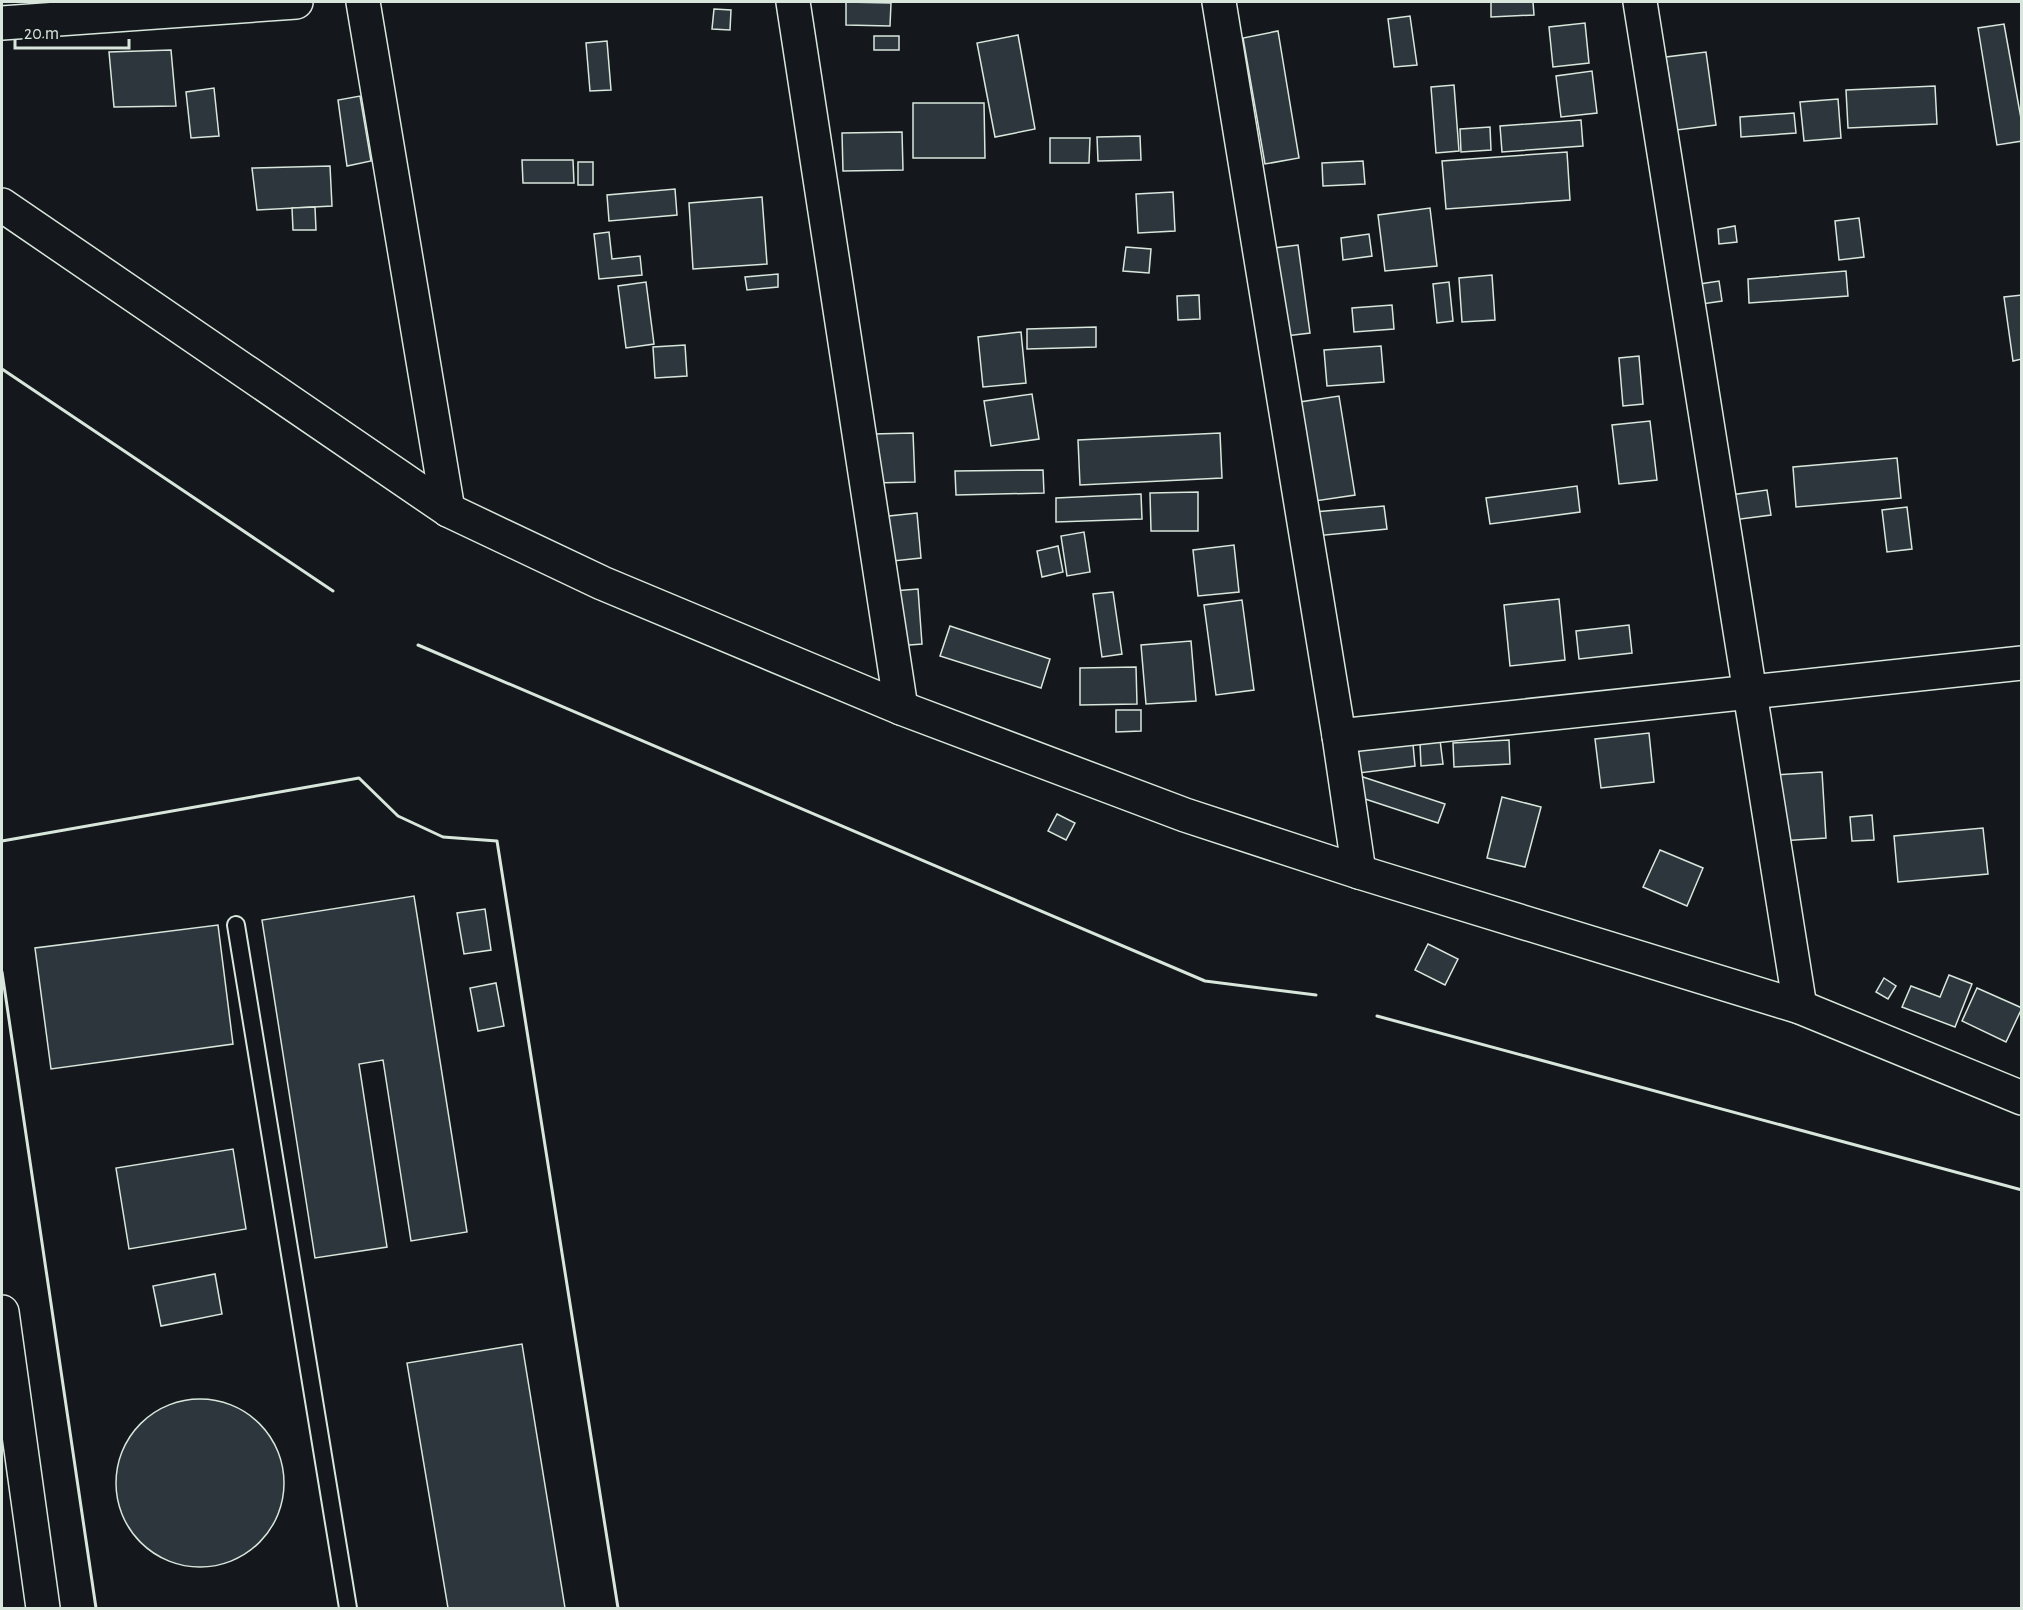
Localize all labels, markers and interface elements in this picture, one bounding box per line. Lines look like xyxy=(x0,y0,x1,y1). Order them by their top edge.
scale bar xyxy=(15,12,129,50)
text: 20 m xyxy=(24,25,59,43)

